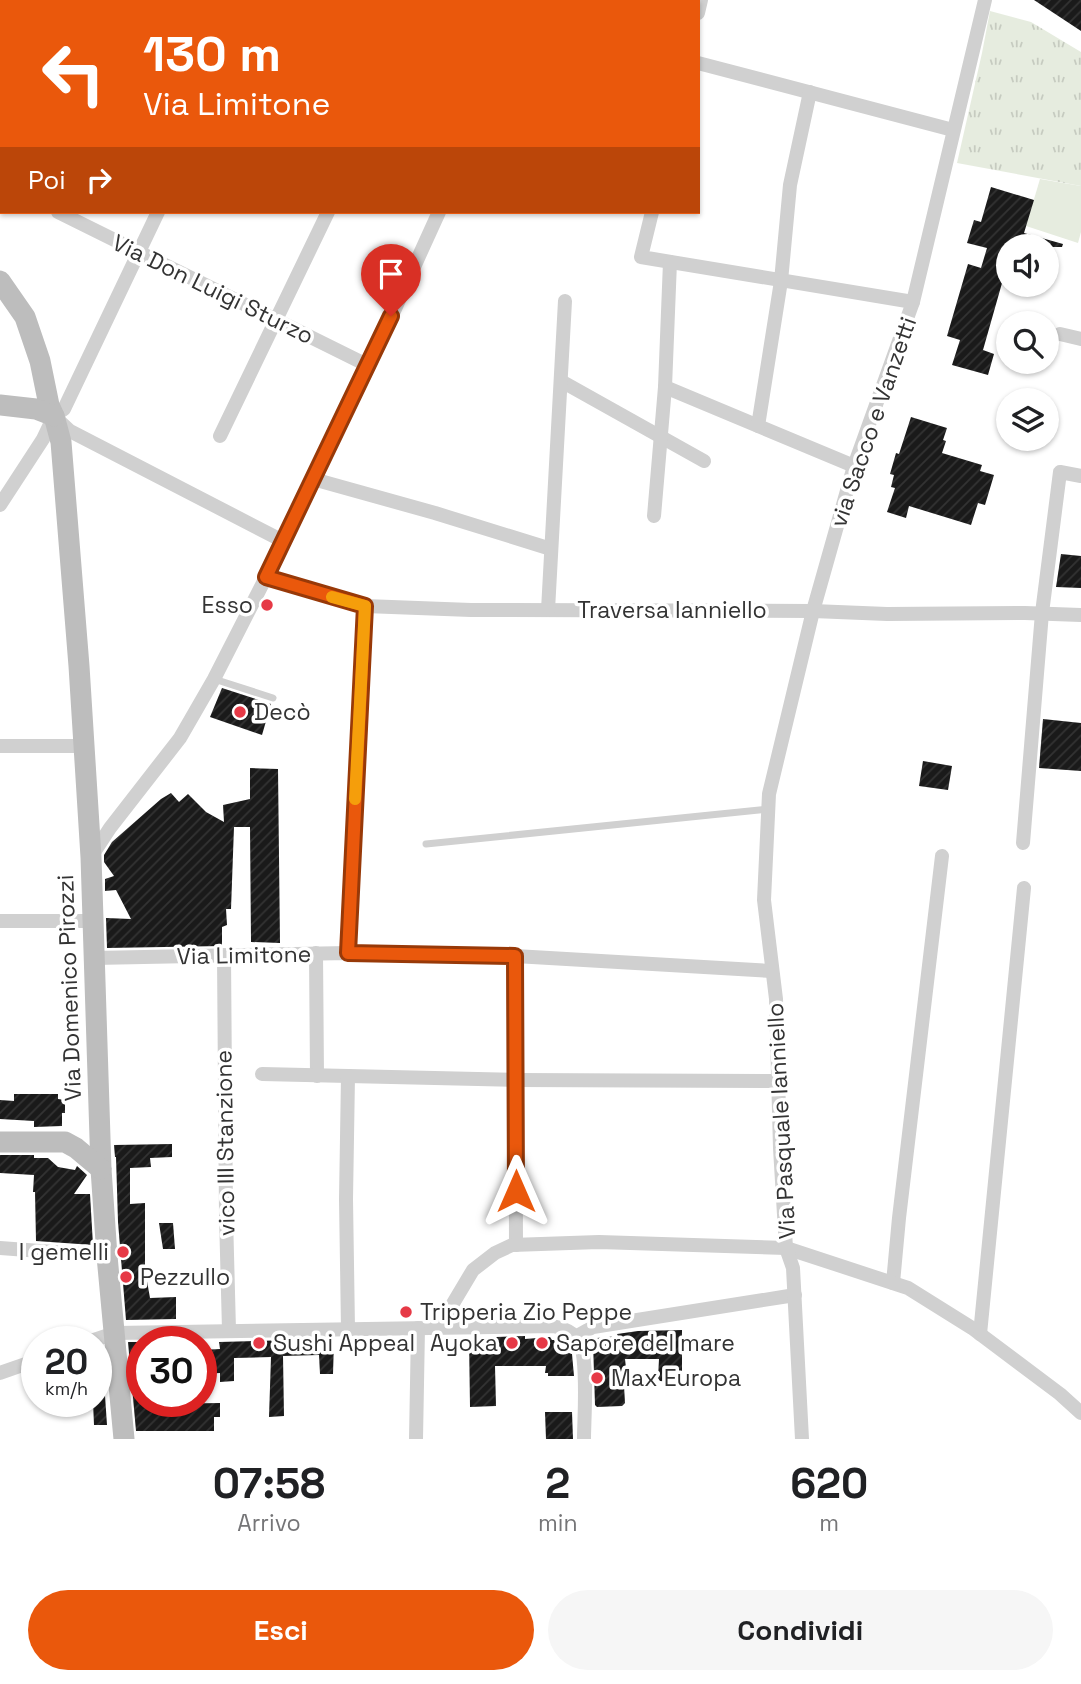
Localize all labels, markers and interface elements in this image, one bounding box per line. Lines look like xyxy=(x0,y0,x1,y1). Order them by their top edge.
text: 130 m xyxy=(143,23,281,85)
icon: left xyxy=(28,28,119,119)
text: Via Limitone xyxy=(143,84,330,124)
icon: right xyxy=(80,161,118,199)
text: Poi xyxy=(28,163,66,197)
street label: Via Don Luigi Sturzo xyxy=(107,227,319,351)
map controls xyxy=(996,234,1059,451)
button: sound xyxy=(996,234,1059,297)
pin xyxy=(361,244,421,316)
icon: arrive xyxy=(372,255,410,293)
button: search xyxy=(996,311,1059,374)
street label: via Sacco e Vanzetti xyxy=(823,313,923,531)
button: layers xyxy=(996,388,1059,451)
place label: Esso xyxy=(202,590,253,620)
street label: Traversa Ianniello xyxy=(577,595,767,625)
marker: Esso xyxy=(259,597,275,613)
place label: Decò xyxy=(254,697,311,727)
marker: Decò xyxy=(232,704,248,720)
street label: Via Domenico Pirozzi xyxy=(50,874,88,1102)
street label: Via Limitone xyxy=(176,939,312,971)
street label: Via Pasquale Ianniello xyxy=(760,1002,802,1240)
street label: vico III Stanzione xyxy=(208,1050,242,1236)
position arrow xyxy=(479,1154,553,1228)
place label: I gemelli xyxy=(19,1237,109,1267)
marker: I gemelli xyxy=(115,1244,131,1260)
place label: Pezzullo xyxy=(140,1262,230,1292)
marker: Pezzullo xyxy=(118,1269,134,1285)
place label: Tripperia Zio Peppe xyxy=(420,1297,632,1327)
marker: Tripperia Zio Peppe xyxy=(398,1304,414,1320)
speed limit sign: 30 xyxy=(126,1326,217,1417)
place label: Sushi Appeal xyxy=(273,1328,415,1358)
place label: Ayoka xyxy=(430,1328,498,1358)
place label: Sapore del mare xyxy=(556,1328,735,1358)
marker: Sushi Appeal xyxy=(251,1335,267,1351)
marker: Ayoka xyxy=(504,1335,520,1351)
marker: Sapore del mare xyxy=(534,1335,550,1351)
text: 20 xyxy=(45,1340,88,1384)
place label: Max Europa xyxy=(611,1363,741,1393)
marker: Max Europa xyxy=(589,1370,605,1386)
text: km/h xyxy=(45,1377,88,1400)
text: 07:58 xyxy=(213,1457,325,1510)
text: 2 xyxy=(545,1457,570,1510)
text: 620 xyxy=(790,1457,868,1510)
text: Arrivo xyxy=(237,1508,301,1538)
text: min xyxy=(538,1508,578,1538)
text: m xyxy=(819,1508,839,1538)
button: Esci xyxy=(28,1590,534,1670)
button: Condividi xyxy=(548,1590,1053,1670)

